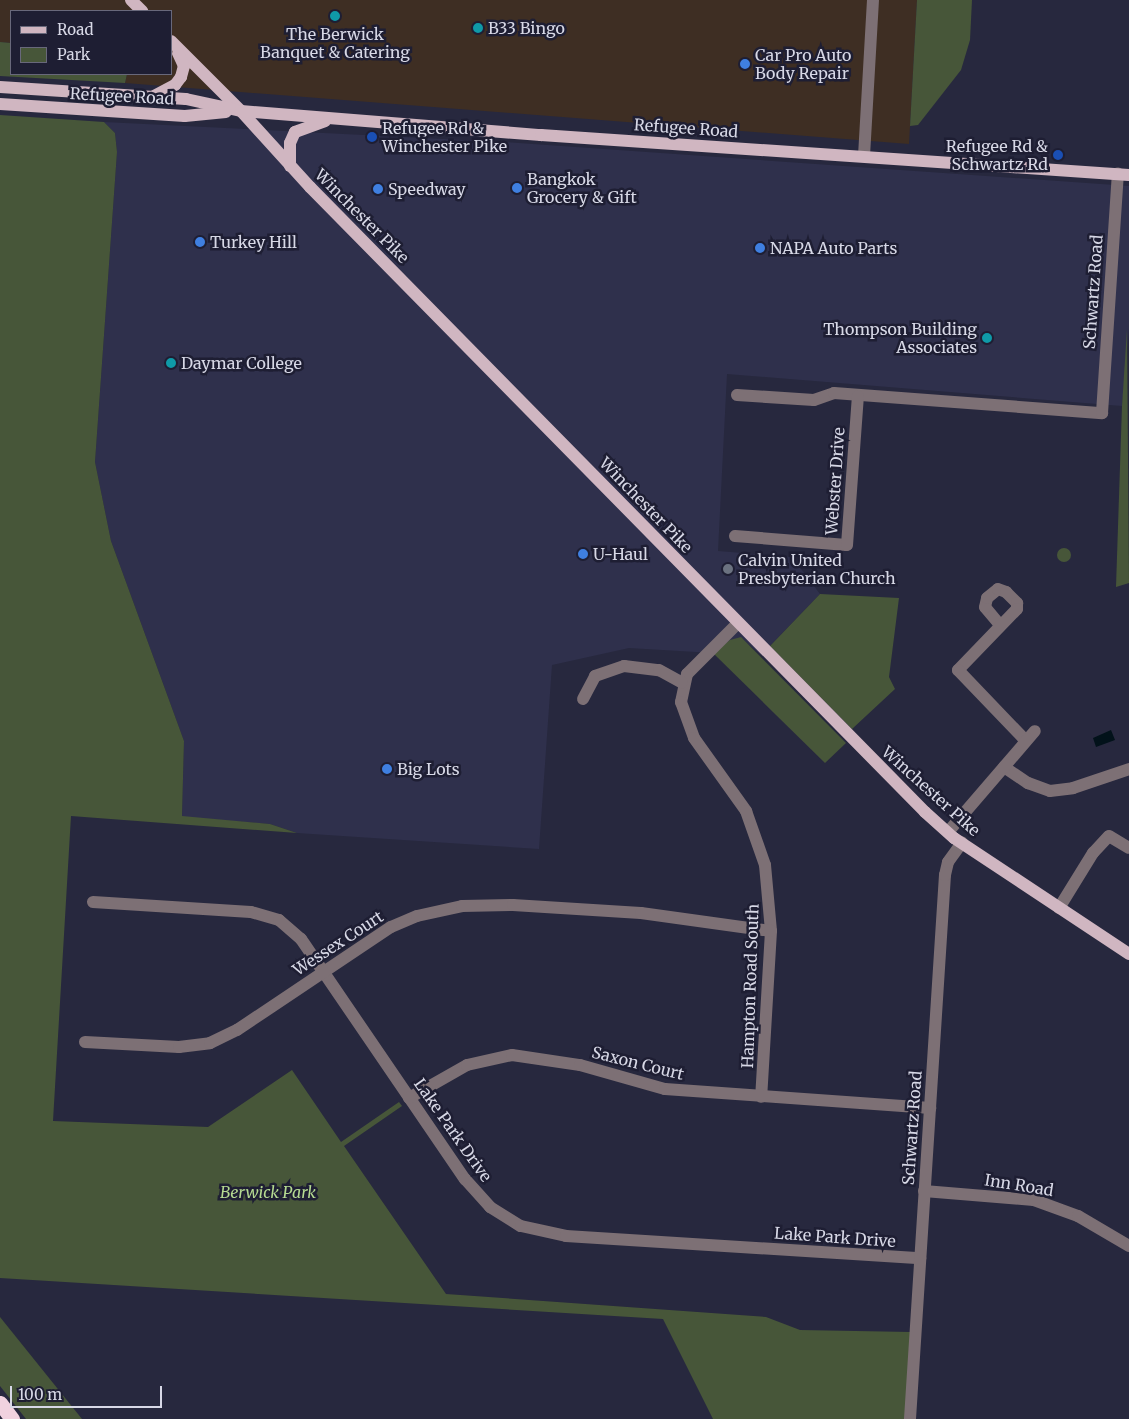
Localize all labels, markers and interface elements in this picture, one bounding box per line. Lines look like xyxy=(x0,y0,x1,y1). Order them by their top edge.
legend xyxy=(10,10,172,75)
marker: The Berwick Banquet & Catering xyxy=(329,10,341,22)
place label: B33 Bingo xyxy=(488,18,565,38)
text: Road xyxy=(57,20,93,39)
marker: B33 Bingo xyxy=(472,22,484,34)
place label: The Berwick Banquet & Catering xyxy=(260,24,410,62)
text: Park xyxy=(57,45,90,64)
place label: Car Pro Auto Body Repair xyxy=(755,45,851,83)
marker: Car Pro Auto Body Repair xyxy=(739,58,751,70)
street label: Refugee Road xyxy=(69,84,175,108)
street label: Refugee Road xyxy=(633,115,739,141)
place label: Refugee Rd & Winchester Pike xyxy=(382,118,507,156)
marker: Refugee Rd & Winchester Pike xyxy=(366,131,378,143)
place label: Refugee Rd & Schwartz Rd xyxy=(946,136,1048,174)
marker: Refugee Rd & Schwartz Rd xyxy=(1052,149,1064,161)
street label: Winchester Pike xyxy=(311,165,413,267)
place label: Bangkok Grocery & Gift xyxy=(527,169,637,207)
place label: Speedway xyxy=(388,179,466,199)
marker: Bangkok Grocery & Gift xyxy=(511,182,523,194)
marker: Speedway xyxy=(372,183,384,195)
place label: Turkey Hill xyxy=(210,232,297,252)
street label: Schwartz Road xyxy=(1079,234,1107,350)
marker: Turkey Hill xyxy=(194,236,206,248)
place label: NAPA Auto Parts xyxy=(770,238,897,258)
marker: NAPA Auto Parts xyxy=(754,242,766,254)
place label: Thompson Building Associates xyxy=(823,319,977,357)
marker: Thompson Building Associates xyxy=(981,332,993,344)
place label: Daymar College xyxy=(181,353,302,373)
marker: Daymar College xyxy=(165,357,177,369)
street label: Webster Drive xyxy=(822,427,848,535)
street label: Winchester Pike xyxy=(596,453,696,557)
place label: U-Haul xyxy=(593,544,648,564)
marker: U-Haul xyxy=(577,548,589,560)
place label: Calvin United Presbyterian Church xyxy=(738,550,896,588)
marker: Calvin United Presbyterian Church xyxy=(722,563,734,575)
street label: Winchester Pike xyxy=(878,742,984,840)
place label: Big Lots xyxy=(397,759,460,779)
marker: Big Lots xyxy=(381,763,393,775)
street label: Hampton Road South xyxy=(738,903,762,1069)
street label: Wessex Court xyxy=(289,907,387,979)
street label: Saxon Court xyxy=(590,1042,686,1084)
street label: Schwartz Road xyxy=(898,1070,926,1186)
street label: Lake Park Drive xyxy=(410,1075,496,1185)
street label: Inn Road xyxy=(983,1170,1055,1200)
park label: Berwick Park xyxy=(220,1182,316,1202)
street label: Lake Park Drive xyxy=(774,1223,896,1251)
scale bar xyxy=(12,1376,165,1408)
text: 100 m xyxy=(18,1385,62,1404)

